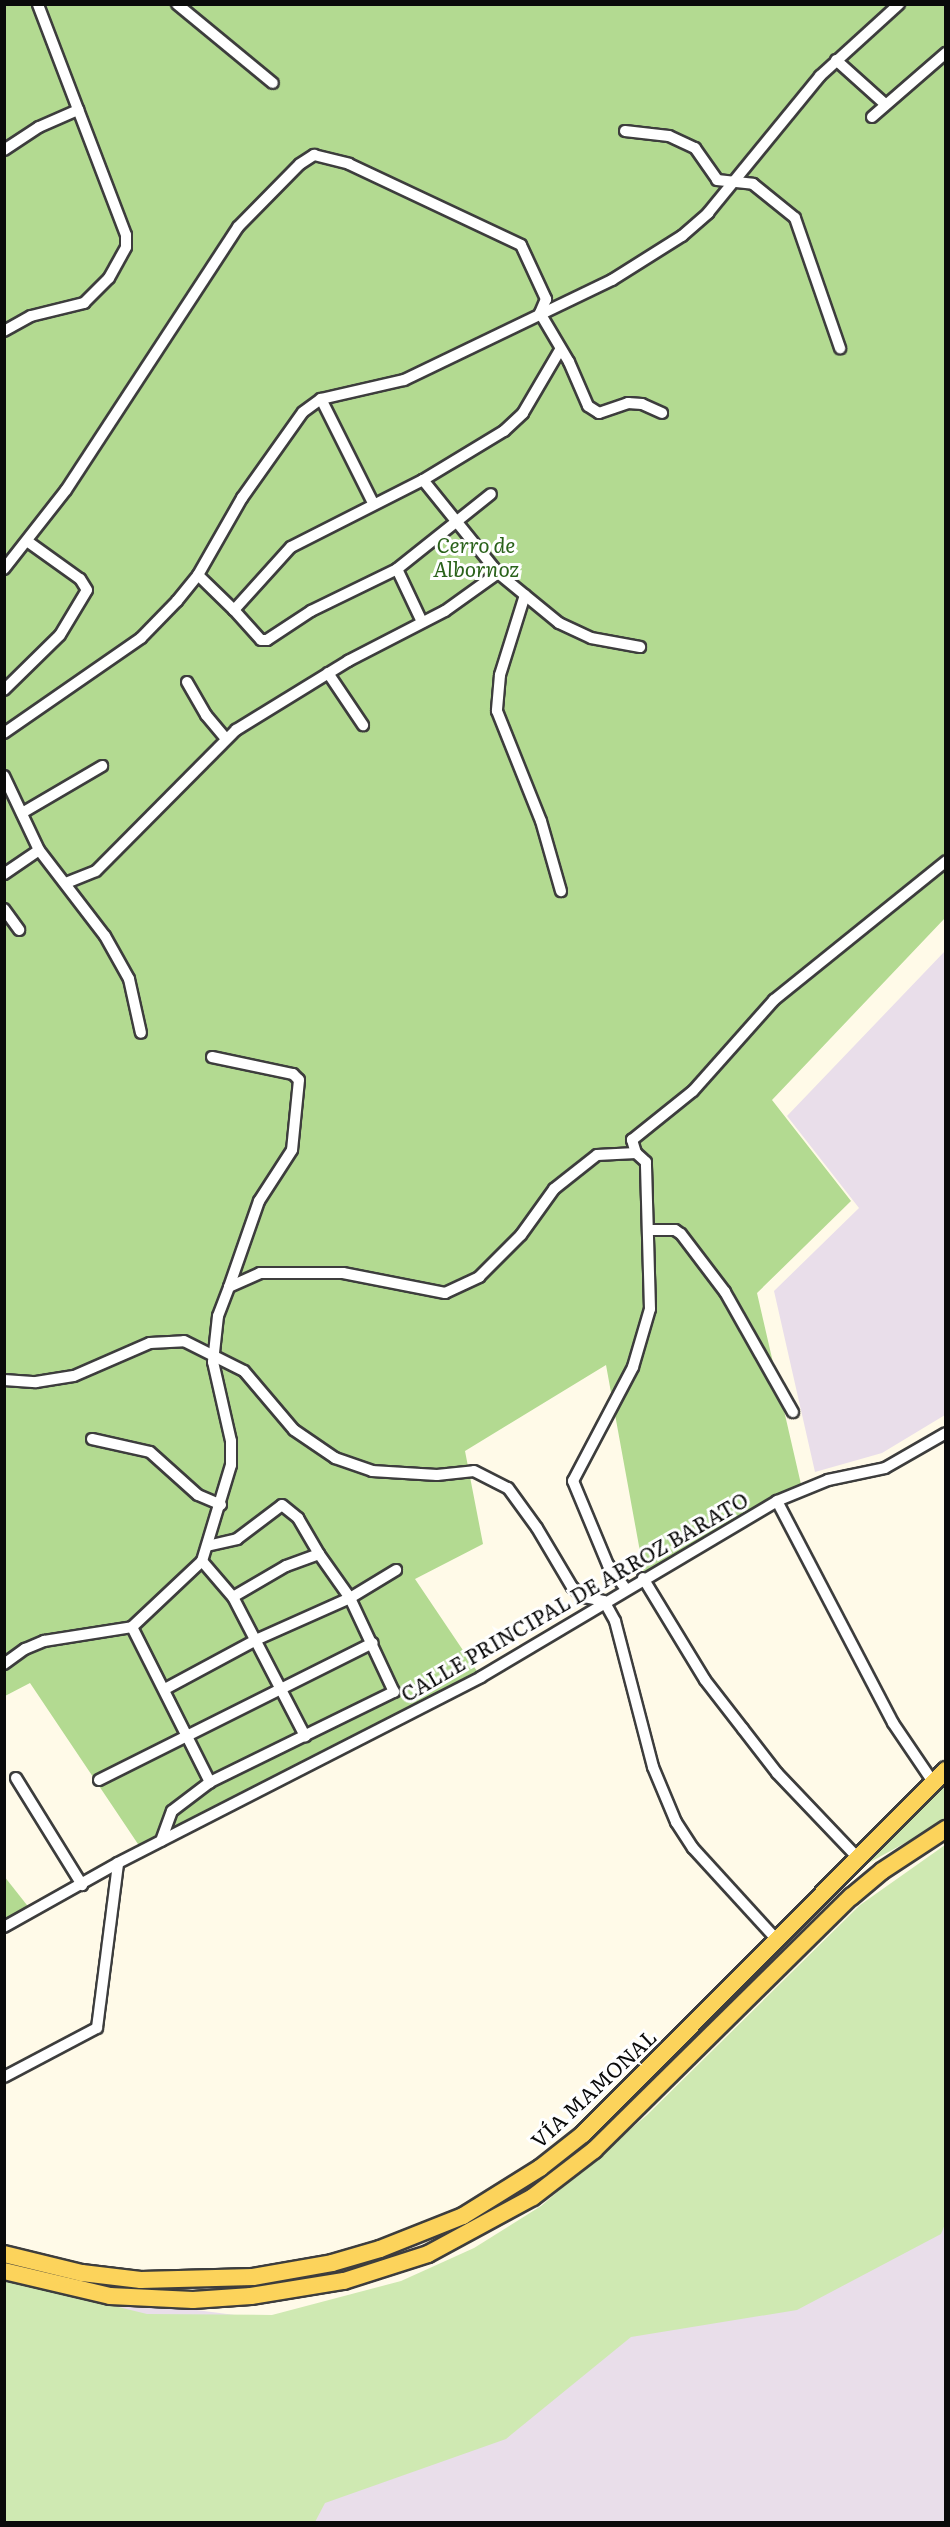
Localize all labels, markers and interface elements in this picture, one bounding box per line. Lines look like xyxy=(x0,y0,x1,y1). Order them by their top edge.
park label: Cerro de Albornoz xyxy=(433,531,519,581)
street label: CALLE PRINCIPAL DE ARROZ BARATO xyxy=(396,1486,752,1706)
street label: VÍA MAMONAL xyxy=(525,2023,661,2153)

